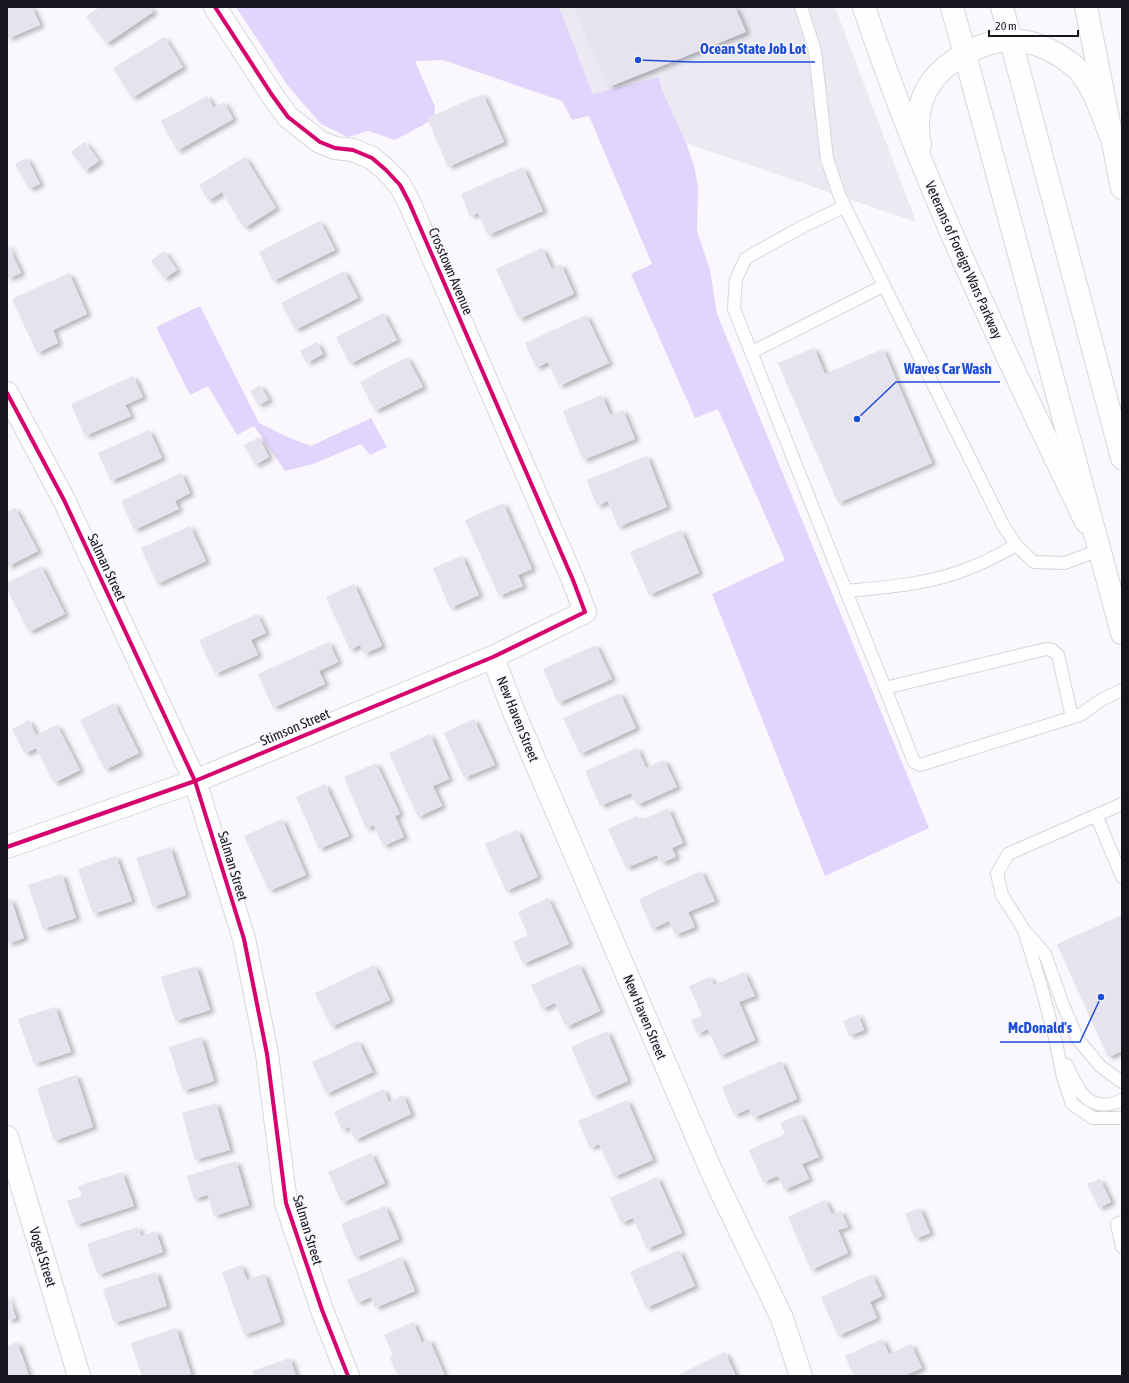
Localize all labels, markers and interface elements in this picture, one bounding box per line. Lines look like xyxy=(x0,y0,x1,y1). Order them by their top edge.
scale bar xyxy=(989,12,1078,38)
text: 20 m xyxy=(995,19,1017,33)
callout: Ocean State Job Lot xyxy=(692,35,815,62)
text: Ocean State Job Lot xyxy=(700,40,807,57)
street label: Veterans of Foreign Wars Parkway xyxy=(922,179,1006,342)
street label: Crosstown Avenue xyxy=(425,225,477,317)
callout: Waves Car Wash xyxy=(896,355,1000,382)
text: Waves Car Wash xyxy=(903,360,992,377)
street label: Salman Street xyxy=(85,531,129,603)
street label: New Haven Street xyxy=(494,674,542,764)
street label: Stimson Street xyxy=(258,705,332,749)
street label: Salman Street xyxy=(215,829,251,903)
street label: New Haven Street xyxy=(620,972,670,1062)
callout: McDonald's xyxy=(1000,1015,1080,1042)
text: McDonald's xyxy=(1008,1019,1073,1036)
street label: Salman Street xyxy=(290,1193,326,1267)
street label: Vogel Street xyxy=(26,1225,60,1289)

